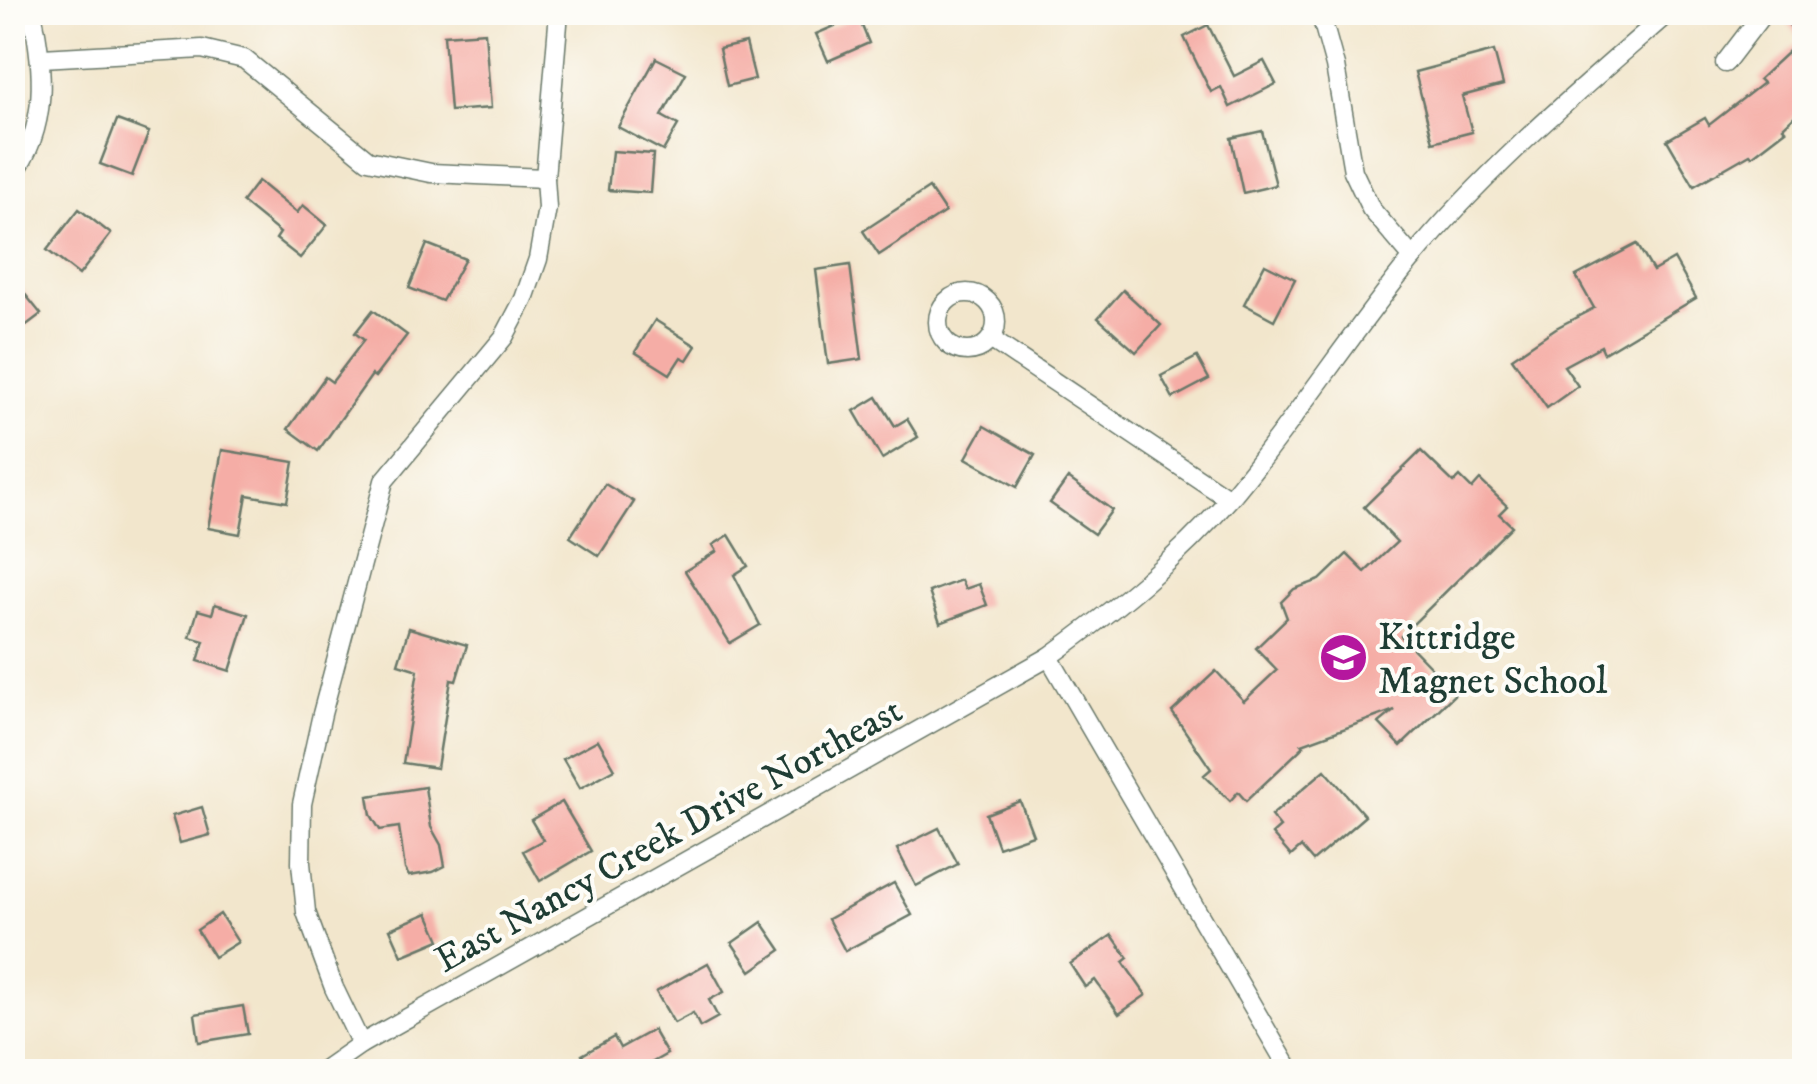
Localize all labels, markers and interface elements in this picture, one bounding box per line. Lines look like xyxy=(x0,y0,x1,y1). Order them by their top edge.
place label: Kittridge Magnet School xyxy=(1378,614,1608,706)
school or university icon: Kittridge Magnet School xyxy=(1317,632,1369,684)
street label: East Nancy Creek Drive Northeast xyxy=(427,687,911,984)

